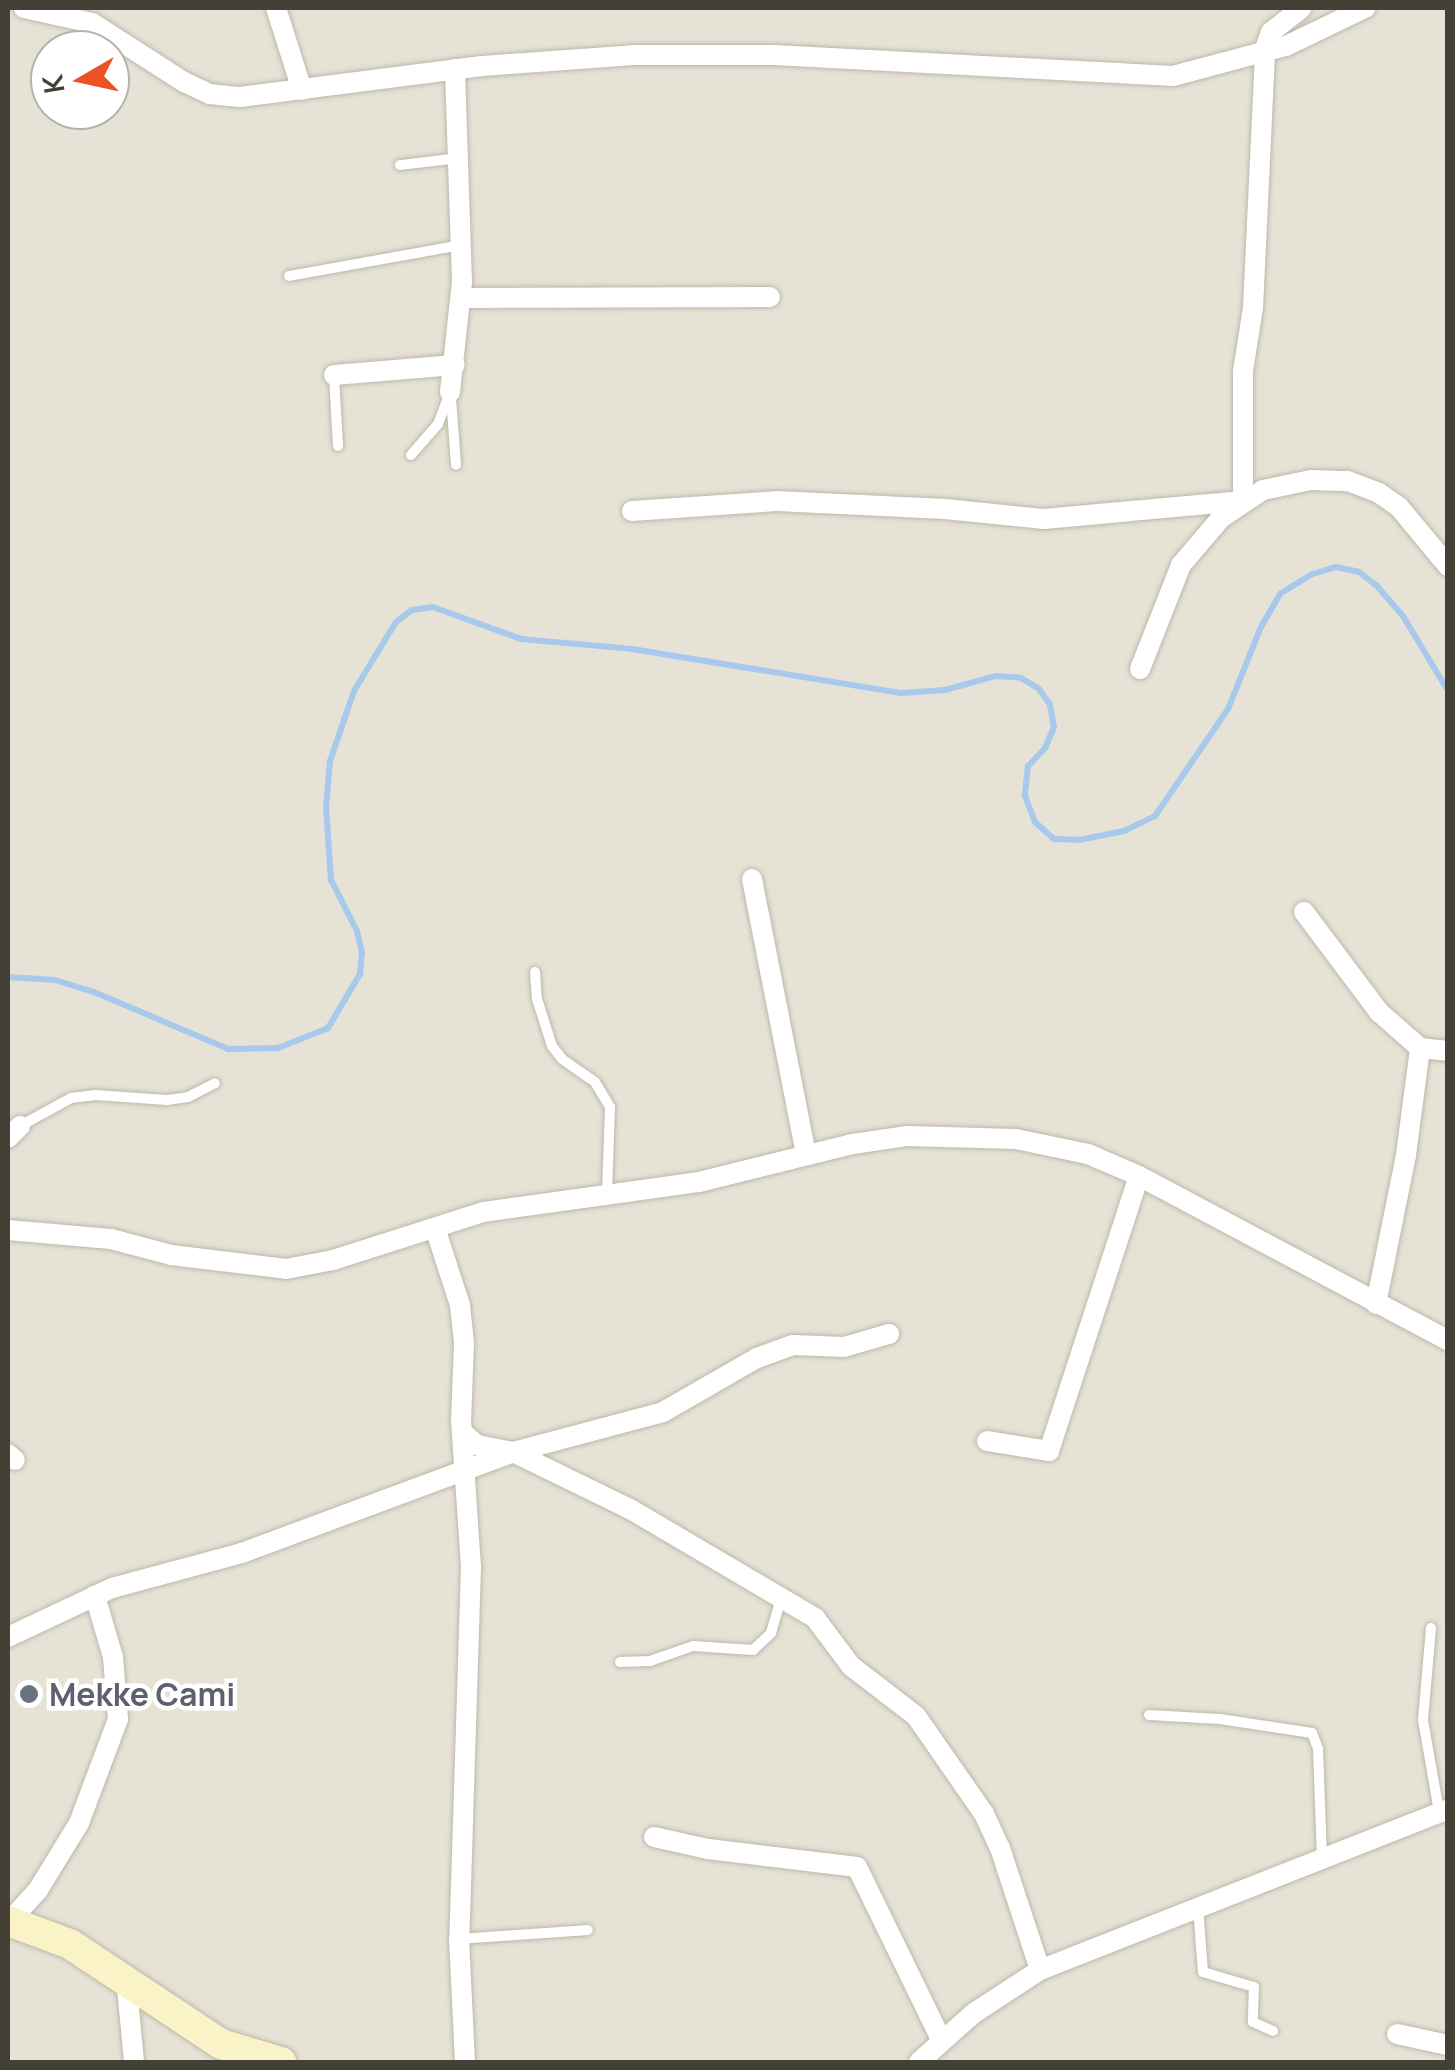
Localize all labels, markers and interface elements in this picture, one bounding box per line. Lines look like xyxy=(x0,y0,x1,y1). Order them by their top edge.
north arrow xyxy=(30,30,130,130)
text: K xyxy=(32,72,73,96)
place label: Mekke Cami xyxy=(49,1675,235,1713)
marker: Mekke Cami xyxy=(18,1683,40,1705)

